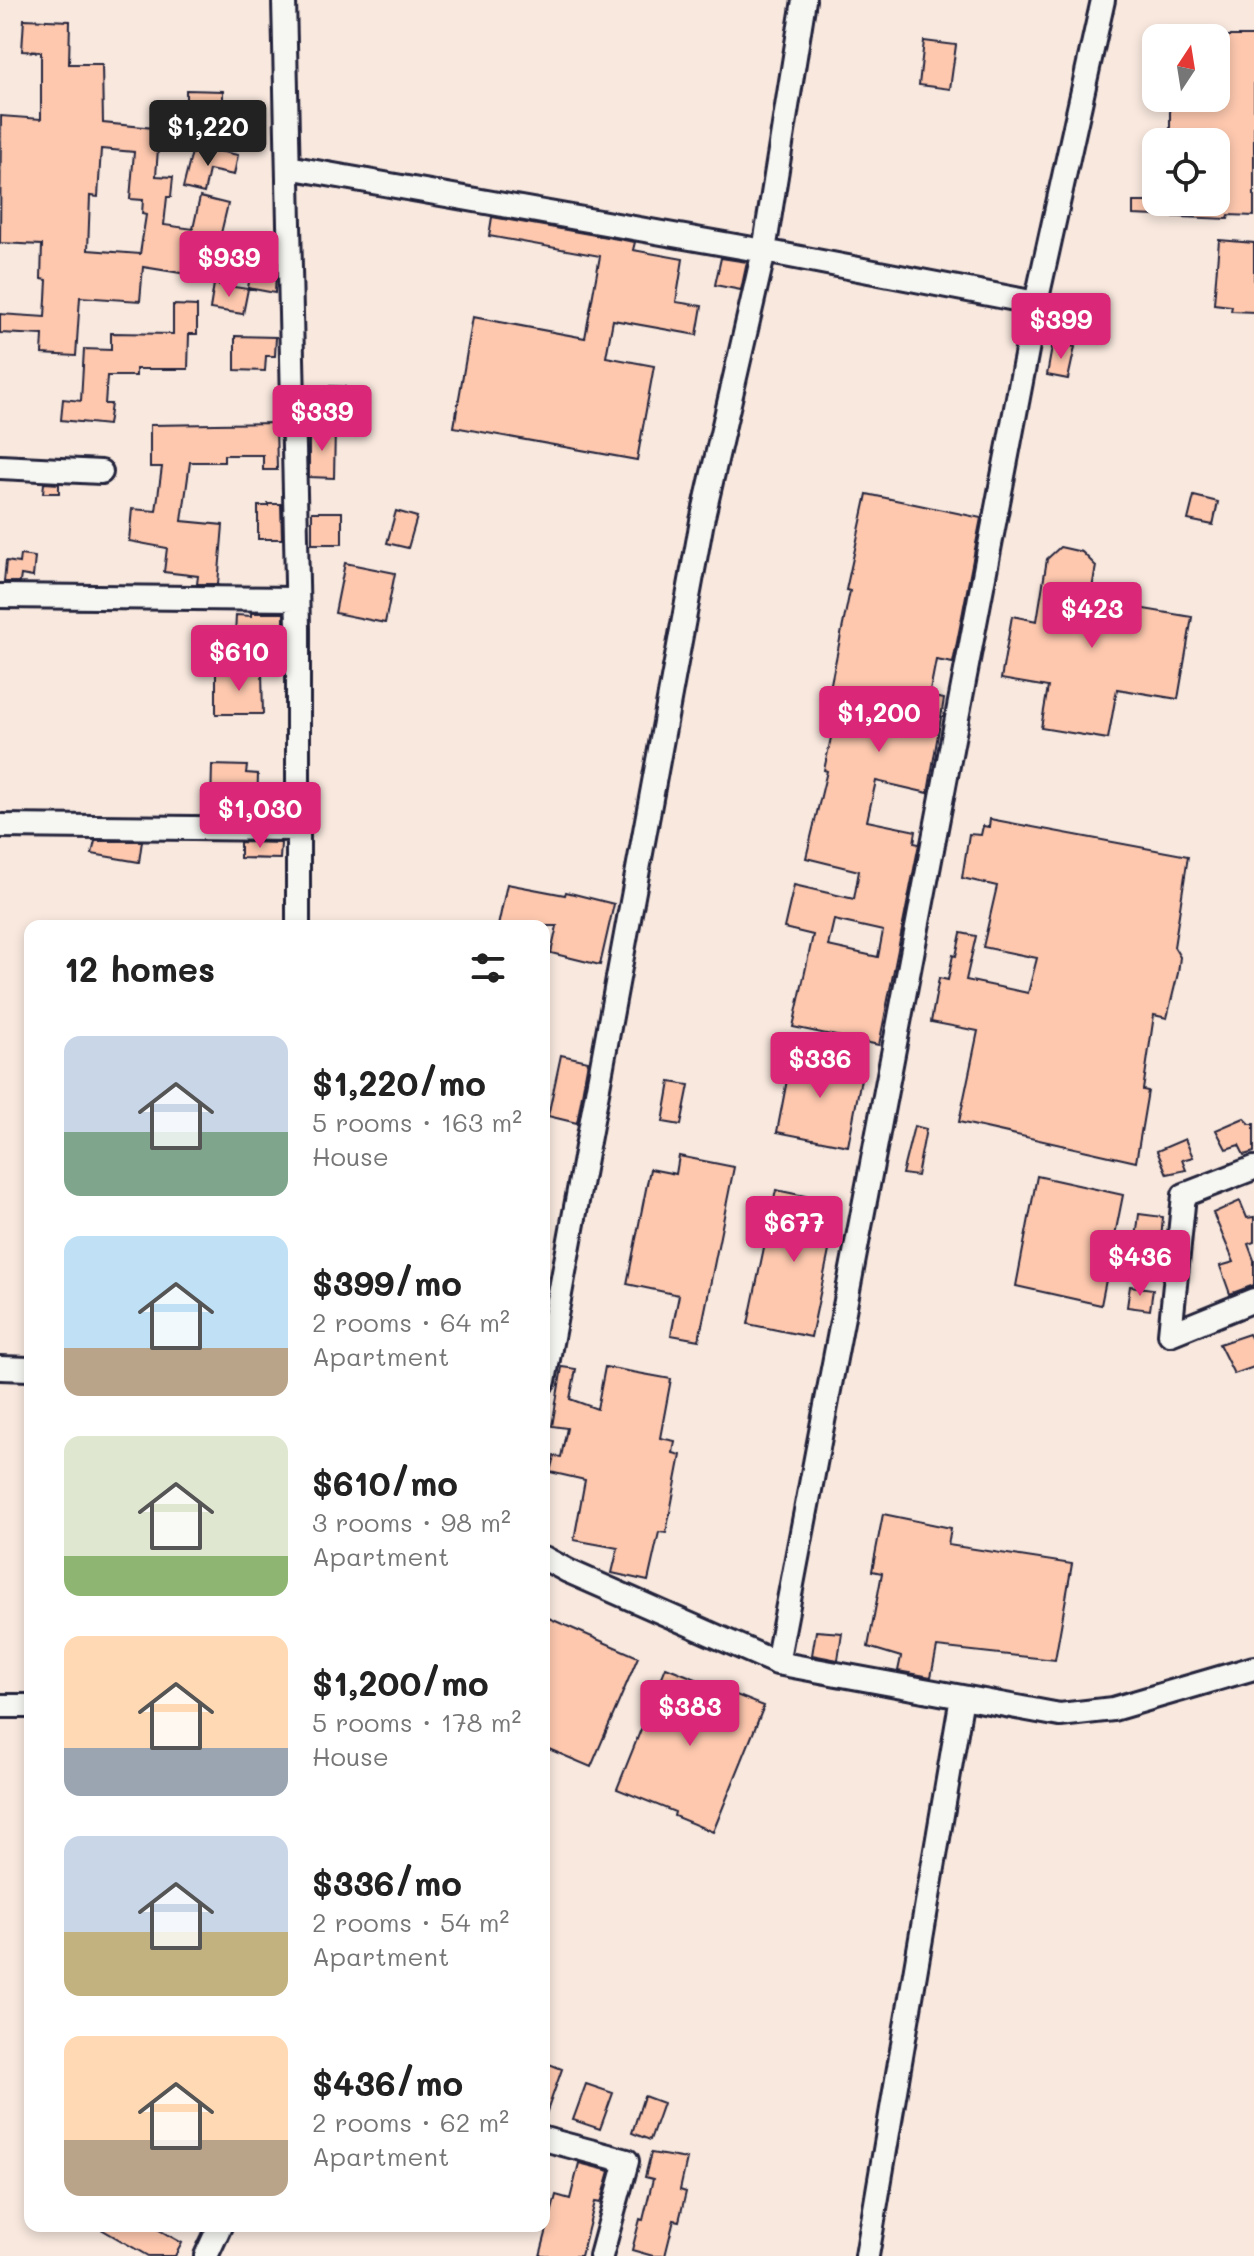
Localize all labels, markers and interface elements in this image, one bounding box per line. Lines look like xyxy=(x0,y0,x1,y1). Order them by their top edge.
north arrow xyxy=(1142,24,1230,112)
map controls xyxy=(1142,24,1230,216)
pin: $1,220 xyxy=(143,100,273,168)
text: $1,220 xyxy=(167,109,249,143)
button: locate xyxy=(1142,128,1230,216)
pin: $939 xyxy=(182,231,276,299)
text: $939 xyxy=(198,240,260,274)
pin: $399 xyxy=(1014,293,1108,361)
text: $399 xyxy=(1030,302,1092,336)
pin: $339 xyxy=(275,385,369,453)
text: $339 xyxy=(291,394,353,428)
pin: $423 xyxy=(1045,582,1139,650)
text: $423 xyxy=(1061,591,1123,625)
pin: $610 xyxy=(192,625,286,693)
text: $610 xyxy=(209,634,269,668)
pin: $1,200 xyxy=(814,686,944,754)
text: $1,200 xyxy=(837,695,921,729)
pin: $1,030 xyxy=(195,782,325,850)
text: $1,030 xyxy=(218,791,302,825)
text: 12 homes xyxy=(64,946,215,991)
icon: filters xyxy=(466,946,510,990)
pin: $336 xyxy=(773,1032,867,1100)
text: $336 xyxy=(789,1041,852,1075)
text: $1,220/mo xyxy=(312,1060,486,1105)
icon: home xyxy=(128,1068,224,1164)
text: 5 rooms · 163 m² xyxy=(312,1105,522,1139)
text: House xyxy=(312,1139,389,1173)
pin: $677 xyxy=(747,1196,841,1264)
text: $677 xyxy=(764,1205,824,1239)
pin: $436 xyxy=(1093,1230,1187,1298)
text: $436 xyxy=(1108,1239,1172,1273)
text: $399/mo xyxy=(312,1260,462,1305)
icon: home xyxy=(128,1268,224,1364)
text: 2 rooms · 64 m² xyxy=(312,1305,510,1339)
text: Apartment xyxy=(312,1339,449,1373)
text: $610/mo xyxy=(312,1460,458,1505)
icon: home xyxy=(128,1468,224,1564)
text: 3 rooms · 98 m² xyxy=(312,1505,511,1539)
text: Apartment xyxy=(312,1539,449,1573)
text: $1,200/mo xyxy=(312,1660,489,1705)
icon: home xyxy=(128,1668,224,1764)
pin: $383 xyxy=(643,1680,737,1748)
text: $383 xyxy=(658,1689,722,1723)
text: 5 rooms · 178 m² xyxy=(312,1705,521,1739)
text: House xyxy=(312,1739,389,1773)
text: $336/mo xyxy=(312,1860,462,1905)
icon: home xyxy=(128,1868,224,1964)
text: 2 rooms · 54 m² xyxy=(312,1905,509,1939)
text: Apartment xyxy=(312,1939,449,1973)
text: $436/mo xyxy=(312,2060,463,2105)
icon: home xyxy=(128,2068,224,2164)
text: 2 rooms · 62 m² xyxy=(312,2105,509,2139)
text: Apartment xyxy=(312,2139,449,2173)

